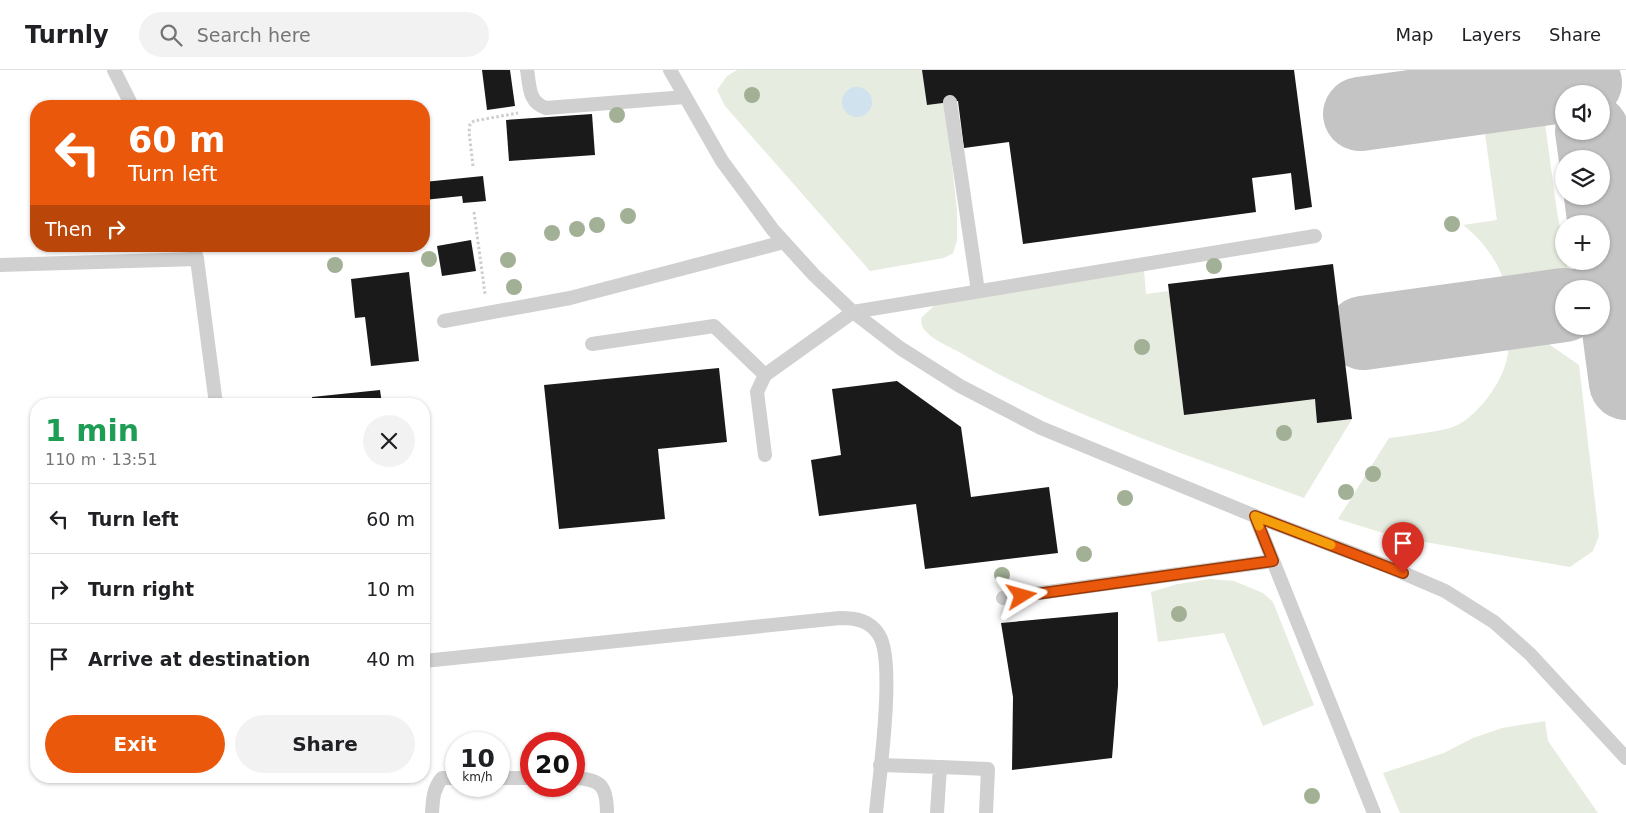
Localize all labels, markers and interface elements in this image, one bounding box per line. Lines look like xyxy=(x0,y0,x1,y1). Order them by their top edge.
search box xyxy=(139,12,489,57)
text: Turnly xyxy=(25,21,109,49)
icon: search xyxy=(157,21,185,49)
text: Search here xyxy=(197,24,311,46)
text: Map xyxy=(1395,24,1433,45)
text: Layers xyxy=(1461,24,1521,45)
text: Share xyxy=(1549,24,1601,45)
map controls xyxy=(1555,85,1610,335)
button: sound xyxy=(1555,85,1610,140)
icon: left xyxy=(45,120,110,185)
text: 60 m xyxy=(128,120,225,160)
button: layers xyxy=(1555,150,1610,205)
text: Turn left xyxy=(128,161,217,186)
icon: right xyxy=(102,215,130,243)
button: + xyxy=(1555,215,1610,270)
text: Then xyxy=(45,218,92,240)
button: − xyxy=(1555,280,1610,335)
text: 1 min xyxy=(45,413,139,448)
button: close xyxy=(363,415,415,467)
text: 110 m · 13:51 xyxy=(45,450,158,469)
icon: left xyxy=(45,505,73,533)
text: Turn left xyxy=(88,508,179,530)
text: 60 m xyxy=(366,508,415,530)
pin xyxy=(1382,522,1424,573)
icon: arrive xyxy=(1389,529,1417,557)
position arrow xyxy=(995,569,1047,621)
icon: right xyxy=(45,575,73,603)
text: Turn right xyxy=(88,578,194,600)
text: 10 m xyxy=(366,578,415,600)
icon: arrive xyxy=(45,645,73,673)
text: Arrive at destination xyxy=(88,648,310,670)
text: 40 m xyxy=(366,648,415,670)
button: Exit xyxy=(45,715,225,773)
button: Share xyxy=(235,715,415,773)
speed limit sign: 20 xyxy=(520,732,585,797)
text: 10 xyxy=(460,744,495,773)
text: km/h xyxy=(462,770,493,784)

